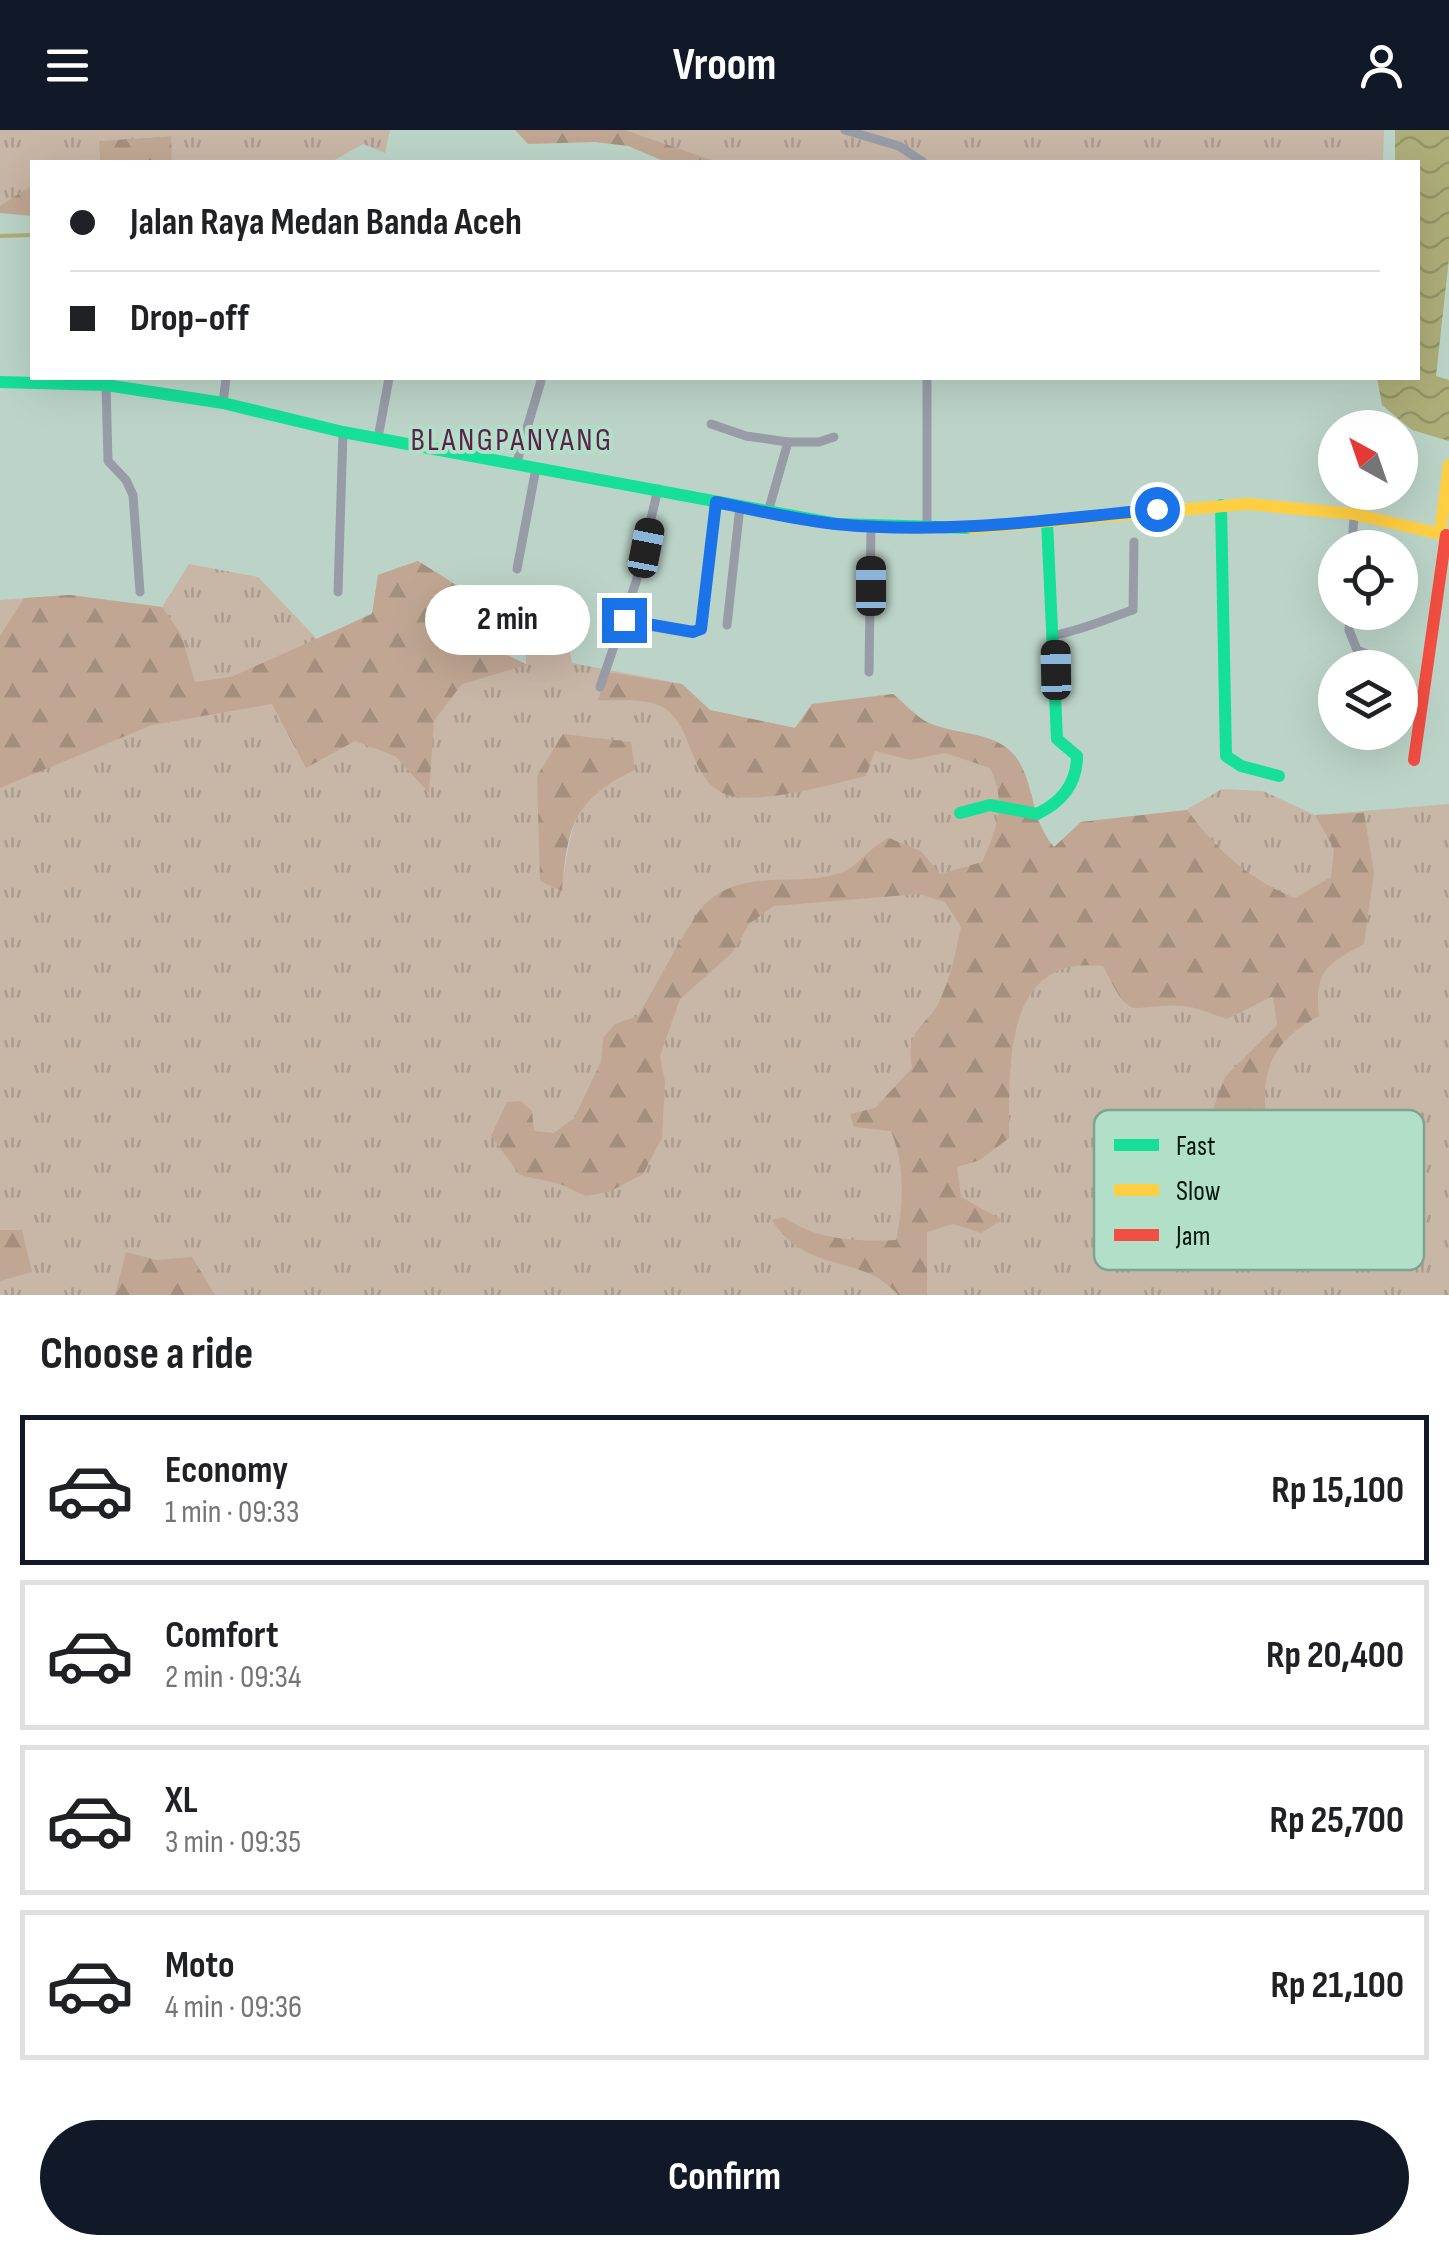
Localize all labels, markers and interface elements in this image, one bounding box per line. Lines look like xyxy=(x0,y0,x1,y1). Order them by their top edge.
icon: menu xyxy=(40,38,95,93)
text: Vroom xyxy=(673,38,776,93)
icon: person xyxy=(1354,38,1409,93)
text: Jalan Raya Medan Banda Aceh xyxy=(130,200,522,245)
text: Drop-off xyxy=(130,296,249,341)
north arrow xyxy=(1318,410,1418,510)
map controls xyxy=(1318,410,1418,750)
district label: BLANGPANYANG xyxy=(410,421,614,460)
route start xyxy=(1135,487,1180,532)
car xyxy=(626,516,666,580)
button: locate xyxy=(1318,530,1418,630)
car xyxy=(856,556,886,616)
callout: 2 min xyxy=(424,585,589,655)
route end xyxy=(602,598,647,643)
text: 2 min xyxy=(477,600,538,639)
car xyxy=(1040,640,1072,700)
button: layers xyxy=(1318,650,1418,750)
legend xyxy=(1094,1110,1424,1270)
text: Fast xyxy=(1176,1130,1215,1163)
text: Slow xyxy=(1176,1175,1221,1208)
text: Jam xyxy=(1175,1220,1211,1253)
text: Choose a ride xyxy=(40,1327,253,1382)
icon: car xyxy=(45,1445,135,1535)
text: Economy xyxy=(165,1448,288,1493)
text: Rp 15,100 xyxy=(1271,1468,1404,1513)
text: 1 min · 09:33 xyxy=(165,1493,299,1532)
icon: car xyxy=(45,1610,135,1700)
text: Comfort xyxy=(165,1613,279,1658)
text: Rp 20,400 xyxy=(1266,1633,1404,1678)
text: 2 min · 09:34 xyxy=(165,1658,301,1697)
icon: car xyxy=(45,1775,135,1865)
text: XL xyxy=(165,1778,198,1823)
text: Rp 25,700 xyxy=(1270,1798,1404,1843)
text: 3 min · 09:35 xyxy=(165,1823,301,1862)
icon: car xyxy=(45,1940,135,2030)
text: Moto xyxy=(165,1943,235,1988)
text: Rp 21,100 xyxy=(1270,1963,1404,2008)
text: 4 min · 09:36 xyxy=(165,1988,302,2027)
button: Confirm xyxy=(40,2120,1409,2235)

